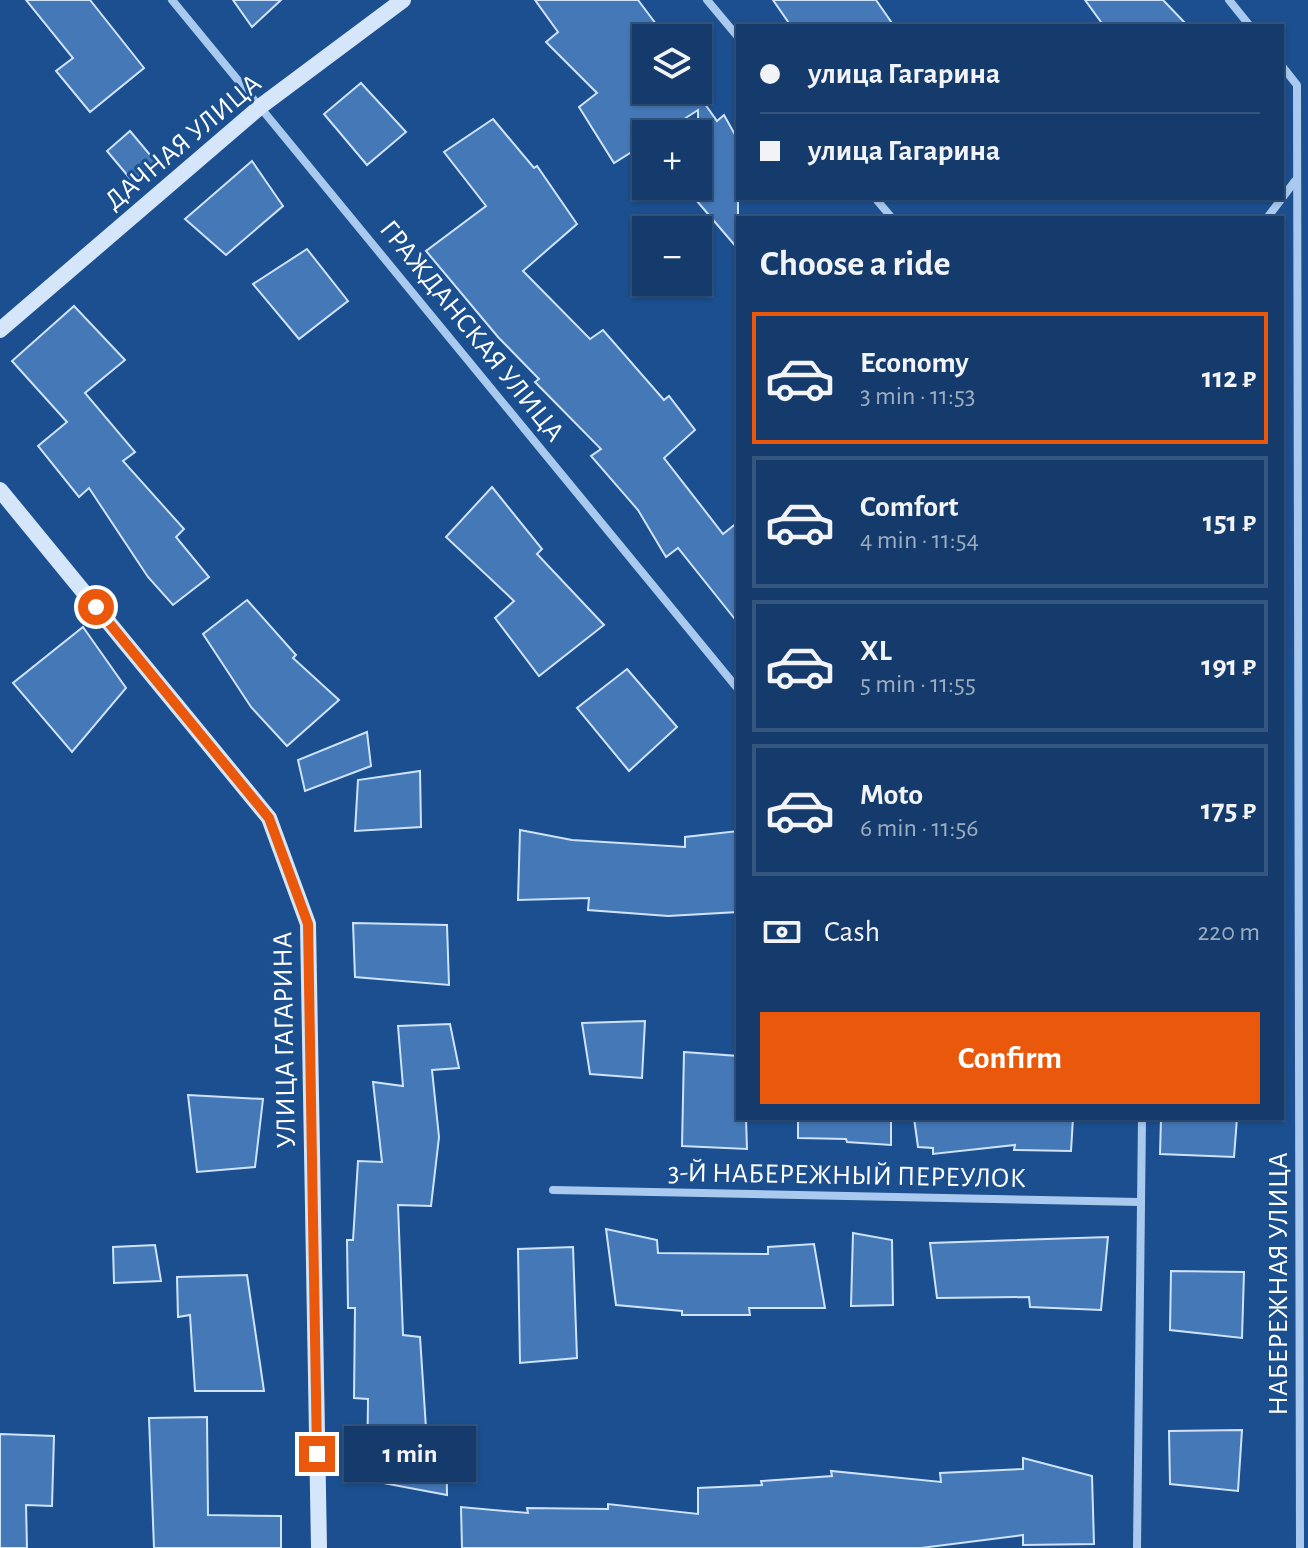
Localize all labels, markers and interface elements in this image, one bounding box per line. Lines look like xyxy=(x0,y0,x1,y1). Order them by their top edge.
map controls xyxy=(632,24,712,296)
button: layers xyxy=(632,24,712,104)
text: улица Гагарина xyxy=(808,59,1000,89)
street label: ДАЧНАЯ УЛИЦА xyxy=(100,69,267,216)
button: + xyxy=(632,120,712,200)
text: улица Гагарина xyxy=(808,136,1000,166)
street label: ГРАЖДАНСКАЯ УЛИЦА xyxy=(374,215,569,447)
button: − xyxy=(632,216,712,296)
text: Choose a ride xyxy=(760,246,950,282)
icon: car xyxy=(764,342,836,414)
text: Economy xyxy=(860,348,969,378)
text: 112 ₽ xyxy=(1202,363,1256,393)
text: 3 min · 11:53 xyxy=(860,383,975,409)
icon: car xyxy=(764,486,836,558)
text: Comfort xyxy=(860,492,959,522)
text: 151 ₽ xyxy=(1203,507,1256,537)
text: 4 min · 11:54 xyxy=(860,527,979,553)
route start xyxy=(78,589,114,625)
icon: car xyxy=(764,630,836,702)
text: XL xyxy=(860,636,892,666)
text: 191 ₽ xyxy=(1201,651,1256,681)
text: 5 min · 11:55 xyxy=(860,671,976,697)
icon: car xyxy=(764,774,836,846)
text: Moto xyxy=(860,780,923,810)
text: 175 ₽ xyxy=(1201,795,1256,825)
text: 6 min · 11:56 xyxy=(860,815,978,841)
icon: cash xyxy=(760,910,804,954)
text: Cash xyxy=(824,917,880,947)
text: 220 m xyxy=(1198,919,1260,945)
street label: УЛИЦА ГАГАРИНА xyxy=(269,931,301,1149)
button: Confirm xyxy=(760,1012,1260,1104)
street label: НАБЕРЕЖНАЯ УЛИЦА xyxy=(1265,1152,1293,1416)
street label: 3-Й НАБЕРЕЖНЫЙ ПЕРЕУЛОК xyxy=(668,1158,1026,1193)
callout: 1 min xyxy=(345,1426,477,1482)
route end xyxy=(299,1436,335,1472)
text: 1 min xyxy=(383,1441,437,1467)

